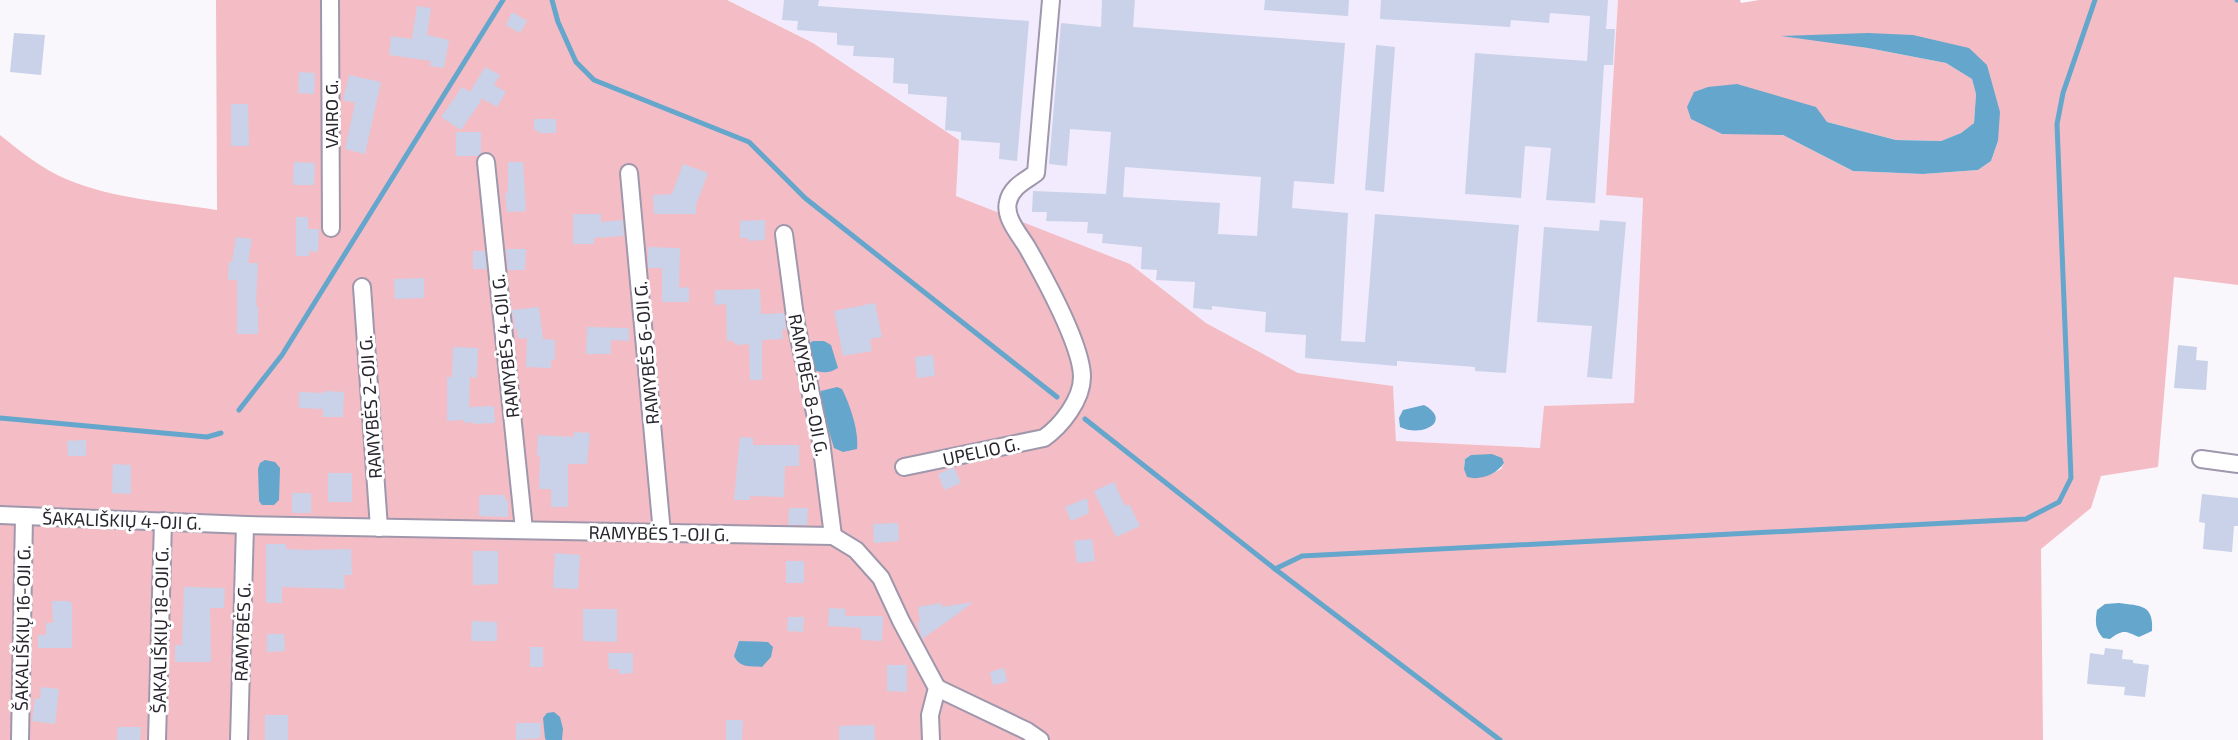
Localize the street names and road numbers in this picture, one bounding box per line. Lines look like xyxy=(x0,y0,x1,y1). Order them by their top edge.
street label: VAIRO G. xyxy=(320,80,342,148)
street label: RAMYBĖS 4-OJI G. xyxy=(486,273,524,419)
street label: RAMYBĖS 6-OJI G. xyxy=(629,280,663,426)
street label: RAMYBĖS 8-OJI G. xyxy=(784,312,834,458)
street label: RAMYBĖS 2-OJI G. xyxy=(354,335,386,479)
street label: UPELIO G. xyxy=(941,432,1021,470)
street label: ŠAKALIŠKIŲ 4-OJI G. xyxy=(42,506,202,534)
street label: RAMYBĖS 1-OJI G. xyxy=(588,521,730,545)
street label: ŠAKALIŠKIŲ 16-OJI G. xyxy=(10,545,34,711)
street label: ŠAKALIŠKIŲ 18-OJI G. xyxy=(148,546,172,714)
street label: RAMYBĖS G. xyxy=(229,582,255,682)

